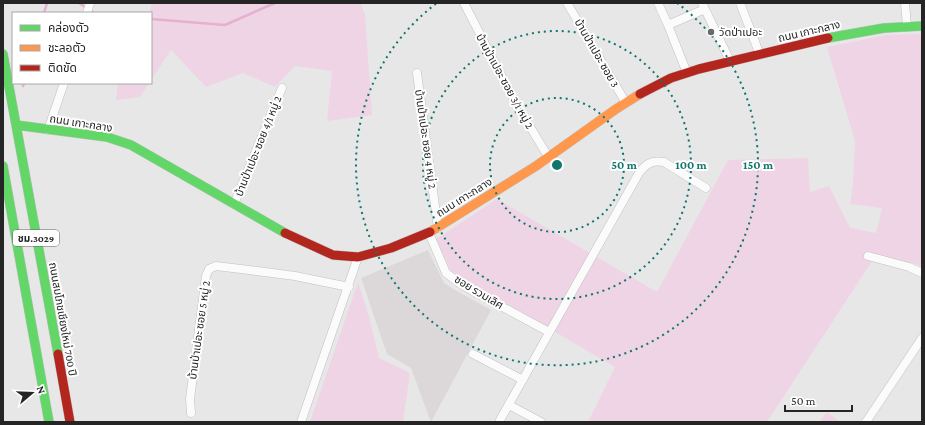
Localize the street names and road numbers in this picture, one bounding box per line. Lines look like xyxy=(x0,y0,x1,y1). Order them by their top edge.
street label: บ้านป่าเปอะ ซอย 3 xyxy=(573,17,621,89)
street label: ถนน เกาะกลาง xyxy=(777,18,841,44)
street label: บ้านป่าเปอะ ซอย 3/1 หมู่ 2 xyxy=(473,32,536,131)
street label: บ้านป่าเปอะ ซอย 4 หมู่ 2 xyxy=(412,89,439,190)
street label: บ้านป่าเปอะ ซอย 4/1 หมู่ 2 xyxy=(232,94,285,198)
street label: ถนน เกาะกลาง xyxy=(49,112,113,134)
street label: ถนน เกาะกลาง xyxy=(434,175,494,219)
road number: ชม.3029 xyxy=(13,230,59,246)
street label: ถนนสมโภชเชียงใหม่ 700 ปี xyxy=(47,261,79,377)
street label: ซอย รวมเลิศ xyxy=(452,273,506,311)
street label: บ้านป่าเปอะ ซอย 5 หมู่ 2 xyxy=(186,280,213,380)

